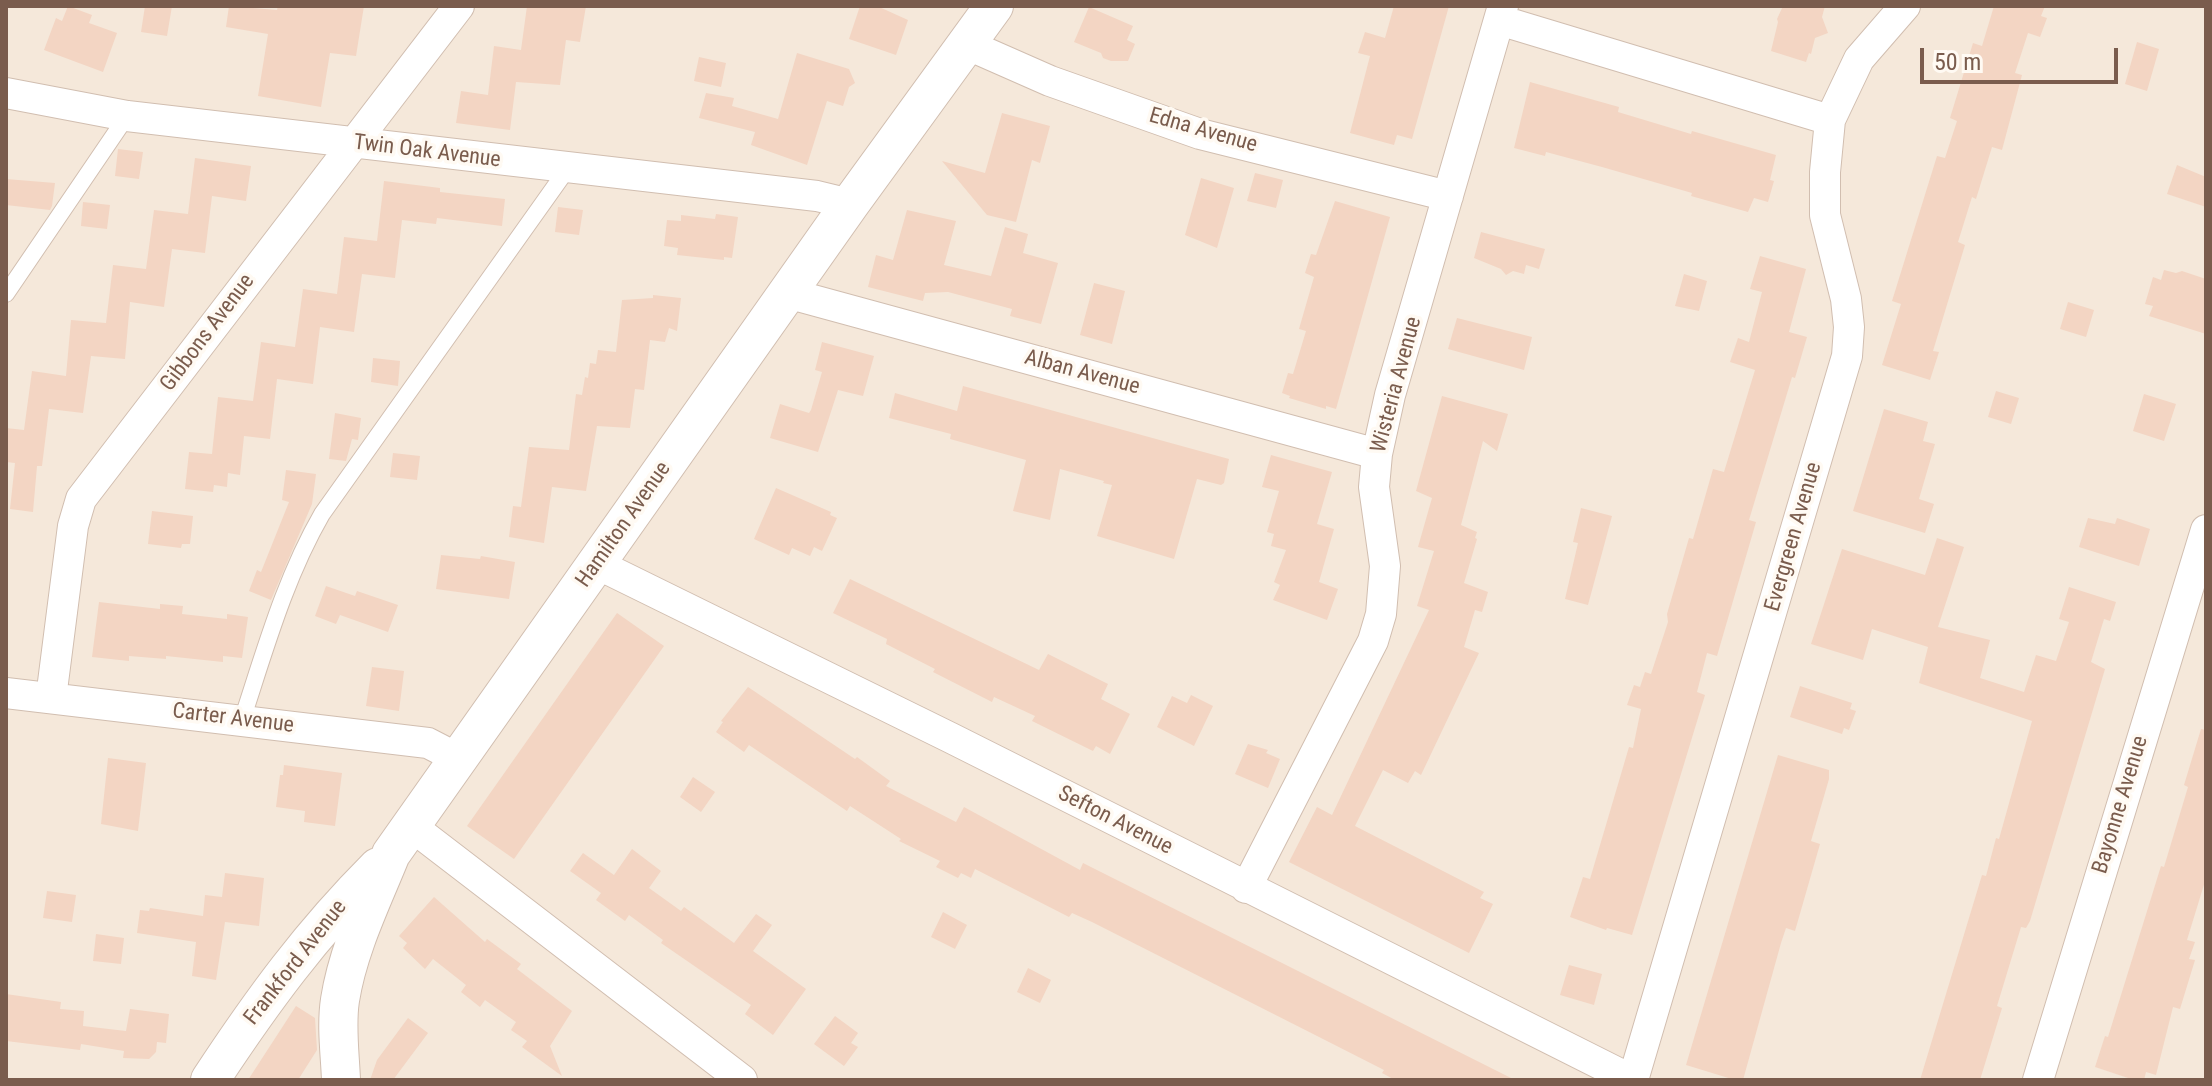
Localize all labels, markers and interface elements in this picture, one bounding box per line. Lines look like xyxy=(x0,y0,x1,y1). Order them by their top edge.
scale bar xyxy=(1924,32,2122,82)
text: 50 m xyxy=(1934,48,1981,76)
street label: Edna Avenue xyxy=(1146,103,1260,159)
street label: Twin Oak Avenue xyxy=(352,130,502,174)
street label: Gibbons Avenue xyxy=(155,269,261,397)
street label: Wisteria Avenue xyxy=(1366,314,1428,456)
street label: Alban Avenue xyxy=(1022,345,1142,401)
street label: Hamilton Avenue xyxy=(571,457,677,593)
street label: Evergreen Avenue xyxy=(1760,459,1828,615)
street label: Carter Avenue xyxy=(171,698,295,740)
street label: Bayonne Avenue xyxy=(2088,733,2154,877)
street label: Sefton Avenue xyxy=(1053,781,1177,861)
street label: Frankford Avenue xyxy=(239,895,353,1031)

